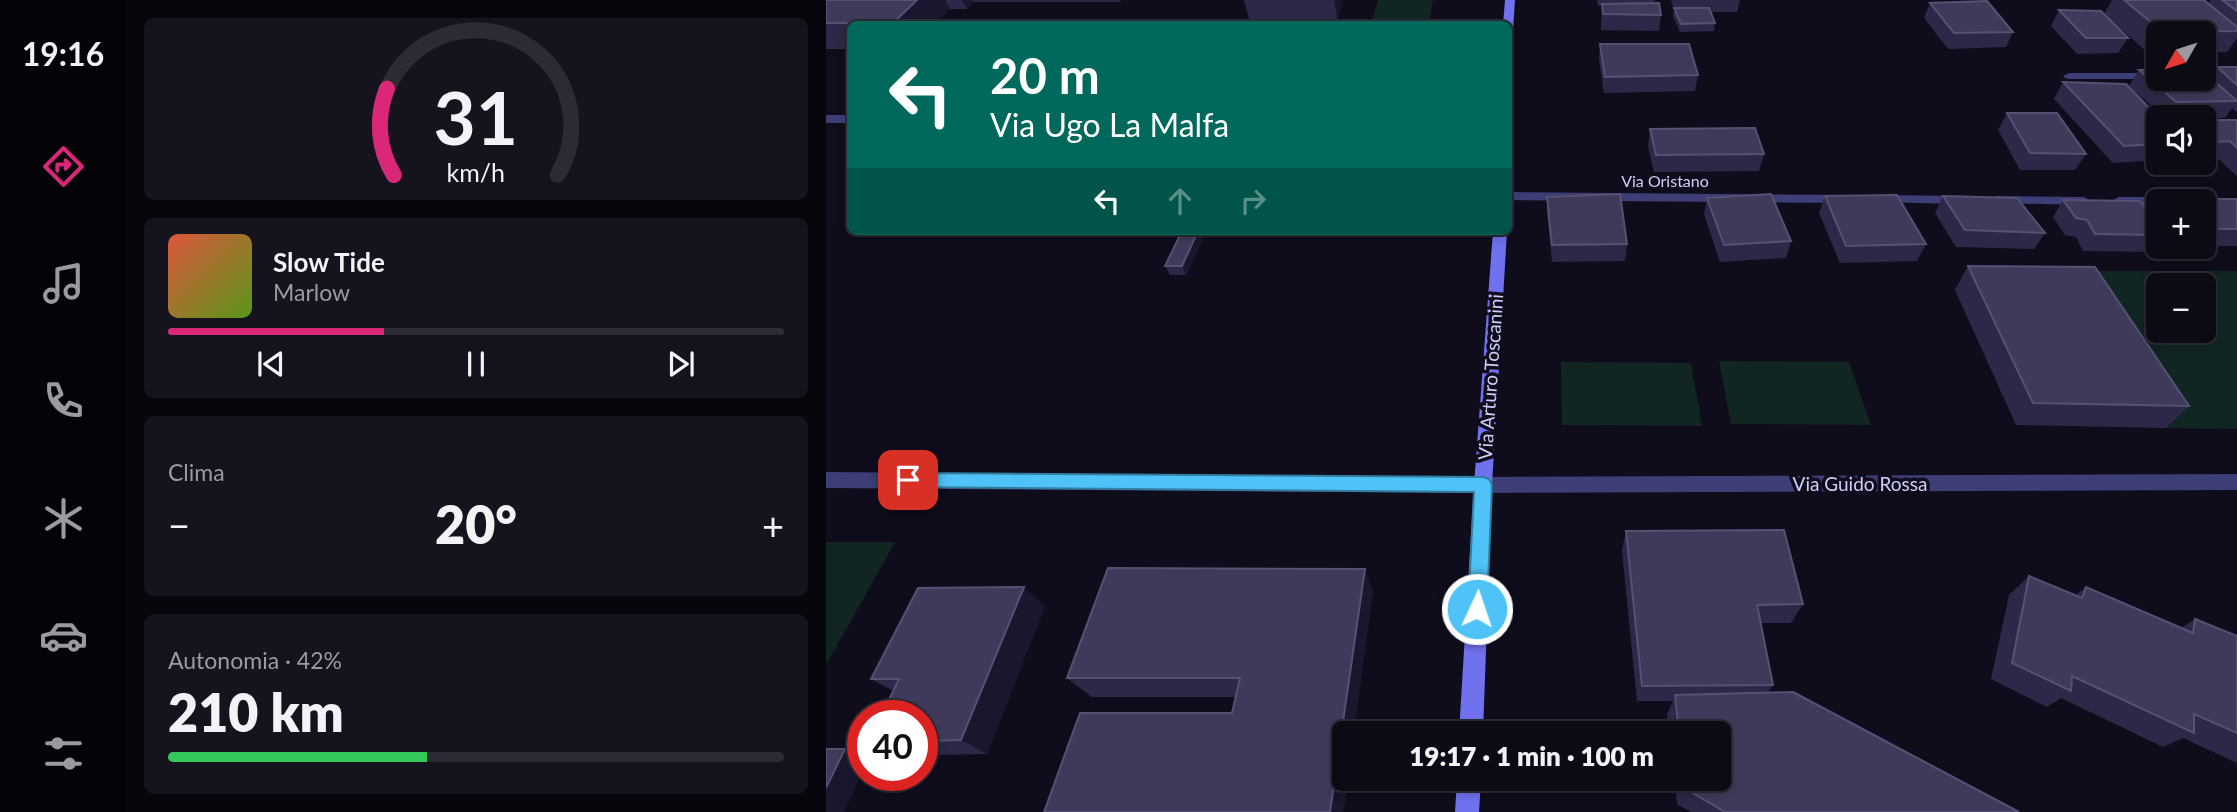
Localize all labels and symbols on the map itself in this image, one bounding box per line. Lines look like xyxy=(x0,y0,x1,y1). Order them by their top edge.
north arrow xyxy=(2146,21,2216,91)
street label: Via Oristano xyxy=(1621,171,1709,190)
street label: Via Arturo Toscanini xyxy=(1473,293,1507,461)
pin xyxy=(878,450,938,510)
street label: Via Guido Rossa xyxy=(1793,472,1927,495)
position arrow xyxy=(1440,572,1514,646)
speed limit sign: 40 xyxy=(847,700,938,791)

